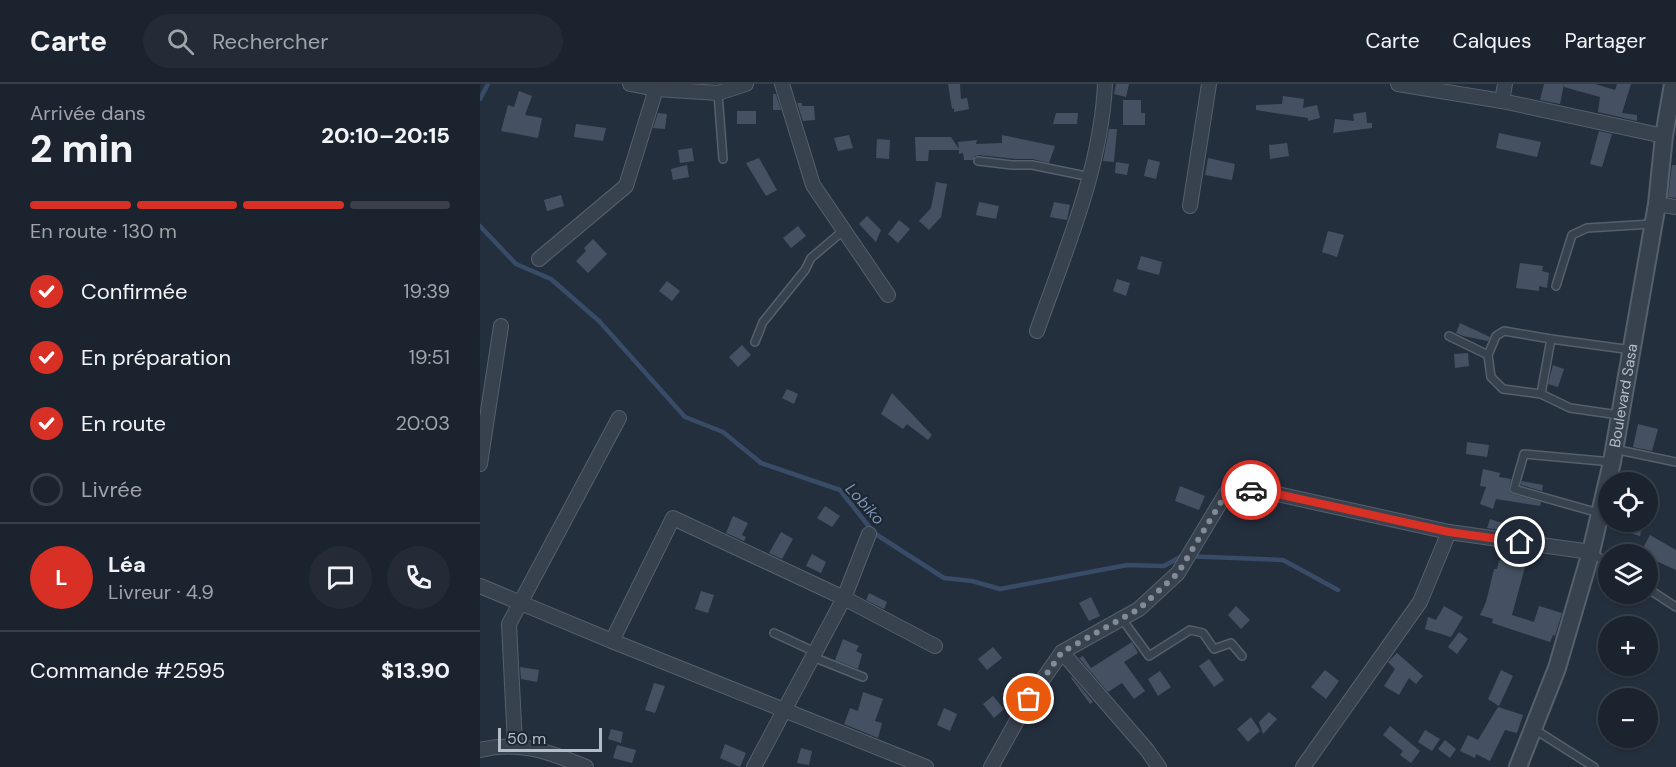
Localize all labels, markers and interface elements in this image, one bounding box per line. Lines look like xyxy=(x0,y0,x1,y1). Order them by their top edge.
search box xyxy=(143,14,563,68)
text: Carte xyxy=(30,23,107,60)
icon: search xyxy=(164,25,197,58)
text: Rechercher xyxy=(212,27,328,56)
text: Carte xyxy=(1365,27,1420,55)
text: Calques xyxy=(1453,27,1531,55)
text: Partager xyxy=(1564,27,1646,55)
text: Arrivée dans xyxy=(30,100,146,126)
text: 20:10–20:15 xyxy=(321,121,450,150)
text: 2 min xyxy=(30,123,134,174)
text: En route · 130 m xyxy=(30,218,177,244)
icon: check xyxy=(30,275,63,308)
text: Confirmée xyxy=(81,277,188,306)
text: 19:39 xyxy=(403,278,450,304)
icon: check xyxy=(30,341,63,374)
street label: Boulevard Sasa xyxy=(1605,342,1642,449)
text: En préparation xyxy=(81,343,231,372)
text: 19:51 xyxy=(409,344,450,370)
icon: check xyxy=(30,407,63,440)
text: En route xyxy=(81,409,166,438)
text: 20:03 xyxy=(395,410,450,436)
courier xyxy=(1221,460,1281,520)
map controls xyxy=(1598,472,1658,748)
button: locate xyxy=(1598,472,1658,532)
icon: car xyxy=(1235,474,1268,507)
text: Livrée xyxy=(81,475,142,504)
water label: Lobiko xyxy=(841,479,889,529)
pin xyxy=(1494,516,1545,567)
icon: home xyxy=(1503,525,1536,558)
button: layers xyxy=(1598,544,1658,604)
button: chat xyxy=(309,546,372,609)
button: phone xyxy=(387,546,450,609)
text: Léa xyxy=(108,550,146,579)
text: L xyxy=(55,563,68,592)
text: Livreur · 4.9 xyxy=(108,579,214,605)
button: + xyxy=(1598,616,1658,676)
text: Commande #2595 xyxy=(30,656,225,685)
text: $13.90 xyxy=(381,656,450,685)
pin xyxy=(1003,673,1054,724)
icon: bag xyxy=(1012,682,1045,715)
button: − xyxy=(1598,688,1658,748)
scale bar xyxy=(498,725,602,752)
text: 50 m xyxy=(507,728,546,749)

